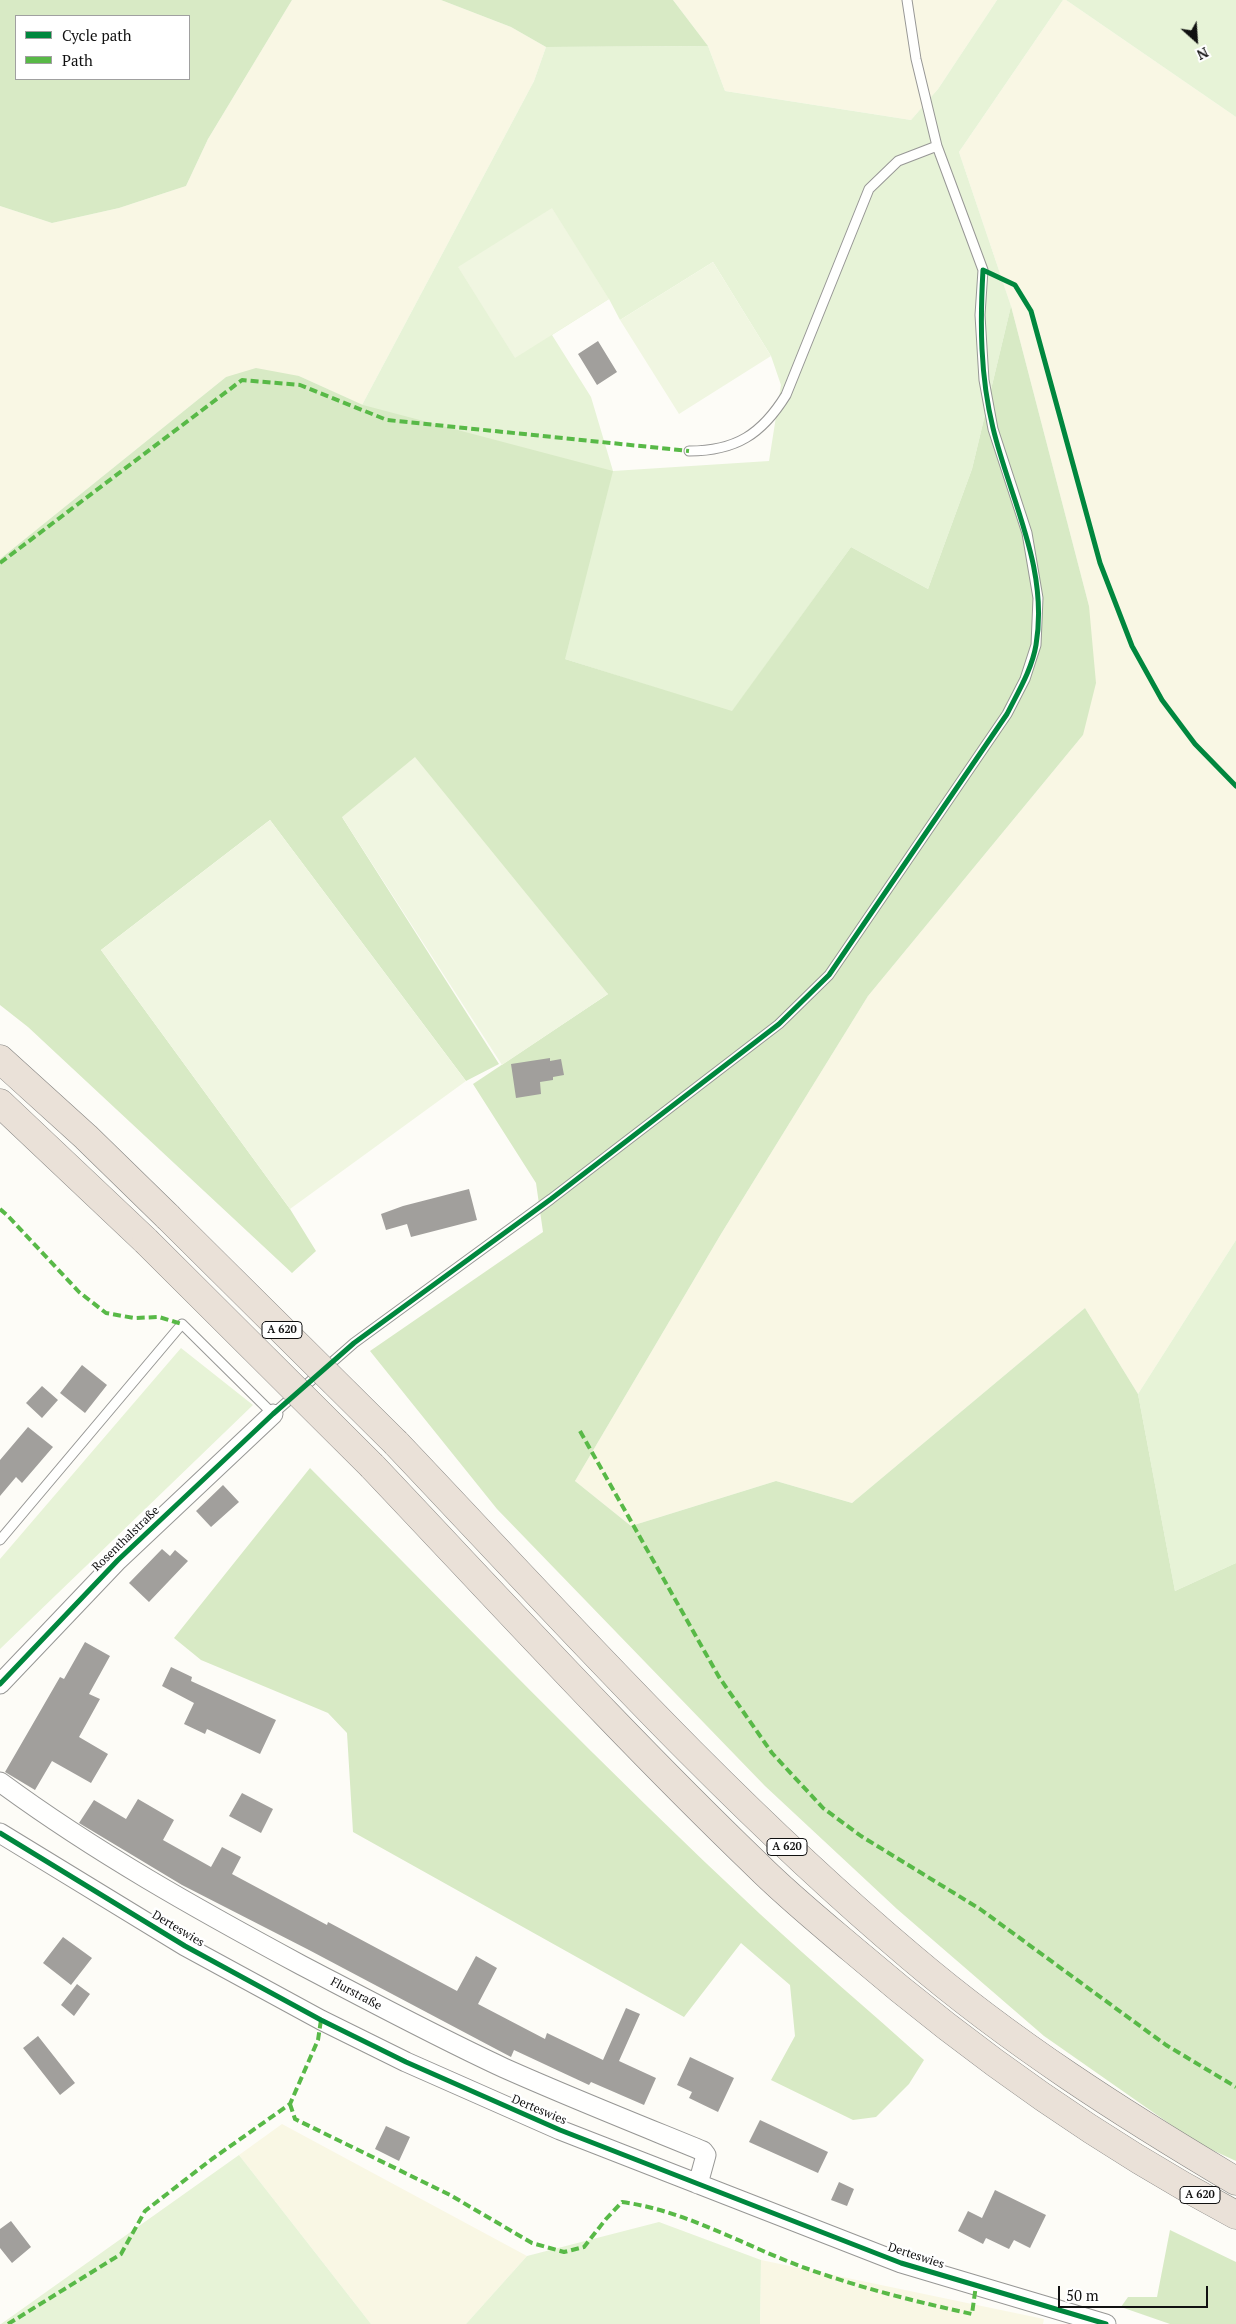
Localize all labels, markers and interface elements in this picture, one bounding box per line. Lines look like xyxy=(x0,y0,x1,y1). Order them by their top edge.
legend xyxy=(15,15,190,80)
north arrow xyxy=(1171,15,1221,65)
text: Cycle path xyxy=(62,25,132,45)
text: N xyxy=(1194,43,1212,65)
text: Path xyxy=(62,50,93,70)
road number: A 620 xyxy=(262,1322,302,1338)
street label: Rosenthalstraße xyxy=(89,1503,163,1575)
road number: A 620 xyxy=(767,1838,807,1855)
street label: Derteswies xyxy=(149,1908,207,1950)
street label: Flurstraße xyxy=(328,1975,384,2013)
street label: Derteswies xyxy=(509,2092,569,2128)
road number: A 620 xyxy=(1180,2186,1220,2204)
street label: Derteswies xyxy=(886,2240,946,2272)
scale bar xyxy=(1061,2276,1211,2308)
text: 50 m xyxy=(1066,2285,1099,2305)

